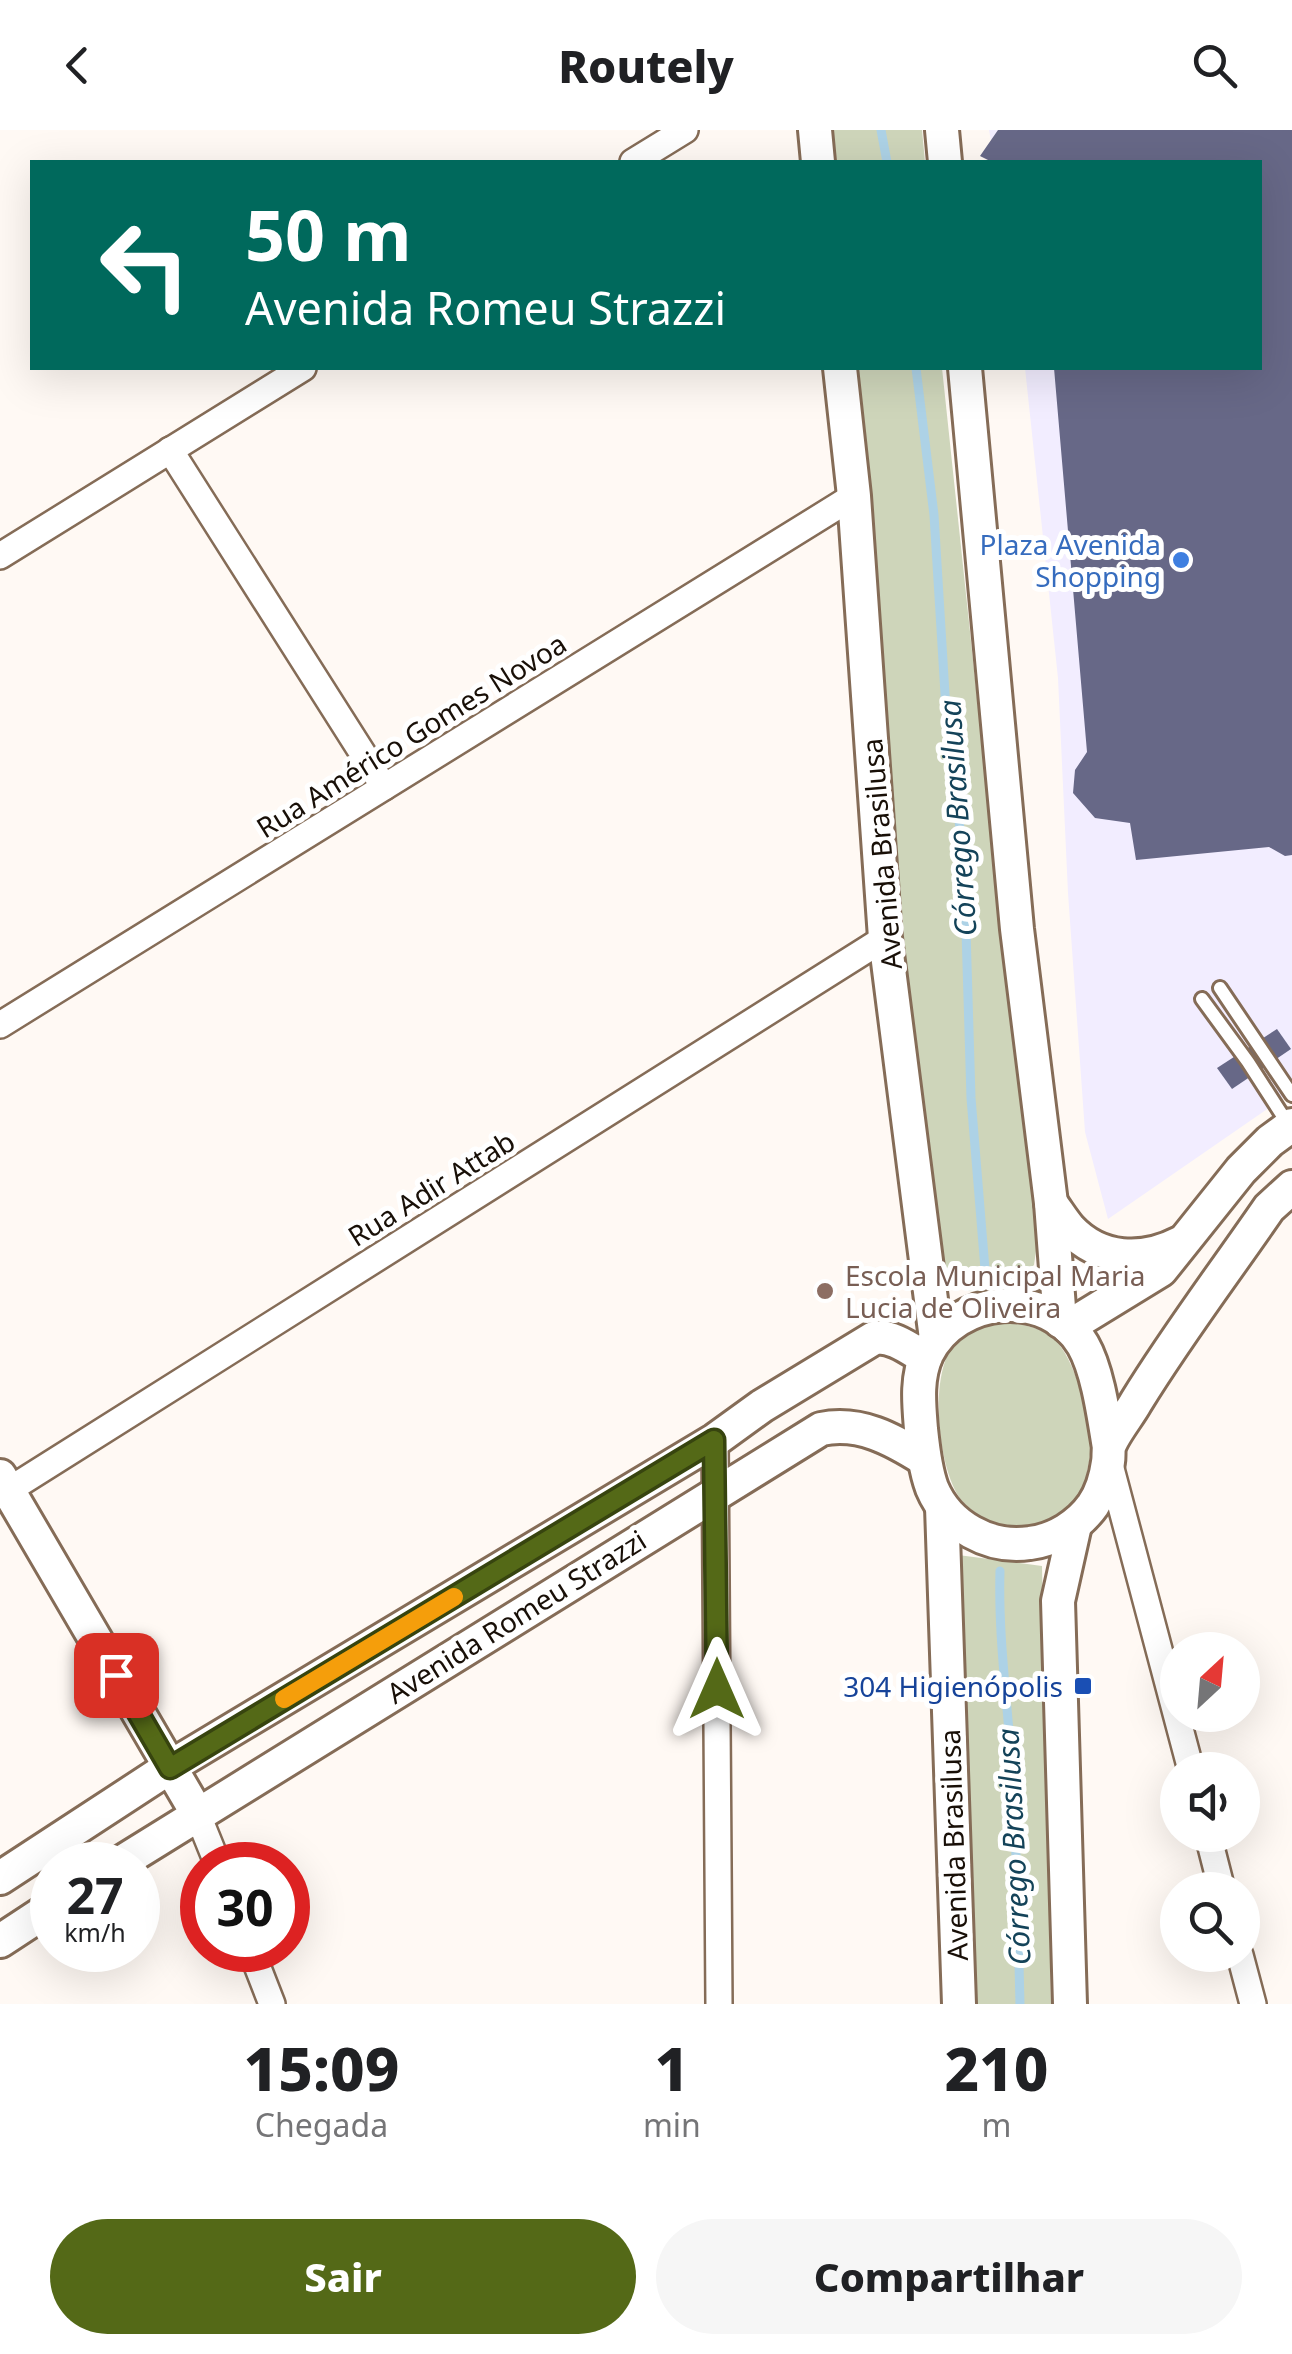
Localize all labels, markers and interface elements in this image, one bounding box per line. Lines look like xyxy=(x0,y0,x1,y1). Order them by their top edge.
text: Routely xyxy=(558,35,734,96)
icon: back xyxy=(50,38,105,93)
icon: search xyxy=(1187,38,1242,93)
text: 50 m xyxy=(245,186,412,282)
icon: left xyxy=(80,200,210,330)
text: Avenida Romeu Strazzi xyxy=(245,277,726,338)
place label: Plaza Avenida Shopping xyxy=(980,525,1161,595)
marker: Plaza Avenida Shopping xyxy=(1170,549,1192,571)
street label: Rua Américo Gomes Novoa xyxy=(249,624,573,846)
water label: Córrego Brasilusa xyxy=(928,698,986,938)
street label: Avenida Brasilusa xyxy=(852,737,910,971)
street label: Rua Adir Attab xyxy=(340,1122,522,1254)
place label: Escola Municipal Maria Lucia de Oliveira xyxy=(845,1256,1146,1326)
marker: Escola Municipal Maria Lucia de Oliveira xyxy=(814,1280,836,1302)
street label: Avenida Romeu Strazzi xyxy=(379,1521,653,1711)
north arrow xyxy=(1160,1632,1260,1732)
map controls xyxy=(1160,1632,1260,1972)
pin xyxy=(74,1633,159,1718)
position arrow xyxy=(665,1637,769,1741)
icon: arrive xyxy=(89,1648,144,1703)
place label: 304 Higienópolis xyxy=(843,1667,1063,1705)
marker: 304 Higienópolis xyxy=(1072,1675,1094,1697)
street label: Avenida Brasilusa xyxy=(930,1728,976,1962)
water label: Córrego Brasilusa xyxy=(986,1728,1040,1966)
button: sound xyxy=(1160,1752,1260,1852)
speed limit sign: 30 xyxy=(180,1842,310,1972)
text: 27 xyxy=(66,1861,124,1929)
button: search xyxy=(1160,1872,1260,1972)
text: km/h xyxy=(64,1915,126,1949)
text: 15:09 xyxy=(244,2027,399,2109)
text: 1 xyxy=(655,2027,689,2109)
text: 210 xyxy=(944,2027,1048,2109)
text: Chegada xyxy=(255,2103,388,2146)
text: min xyxy=(643,2103,701,2146)
text: m xyxy=(981,2103,1011,2146)
button: Sair xyxy=(50,2219,636,2334)
button: Compartilhar xyxy=(656,2219,1242,2334)

